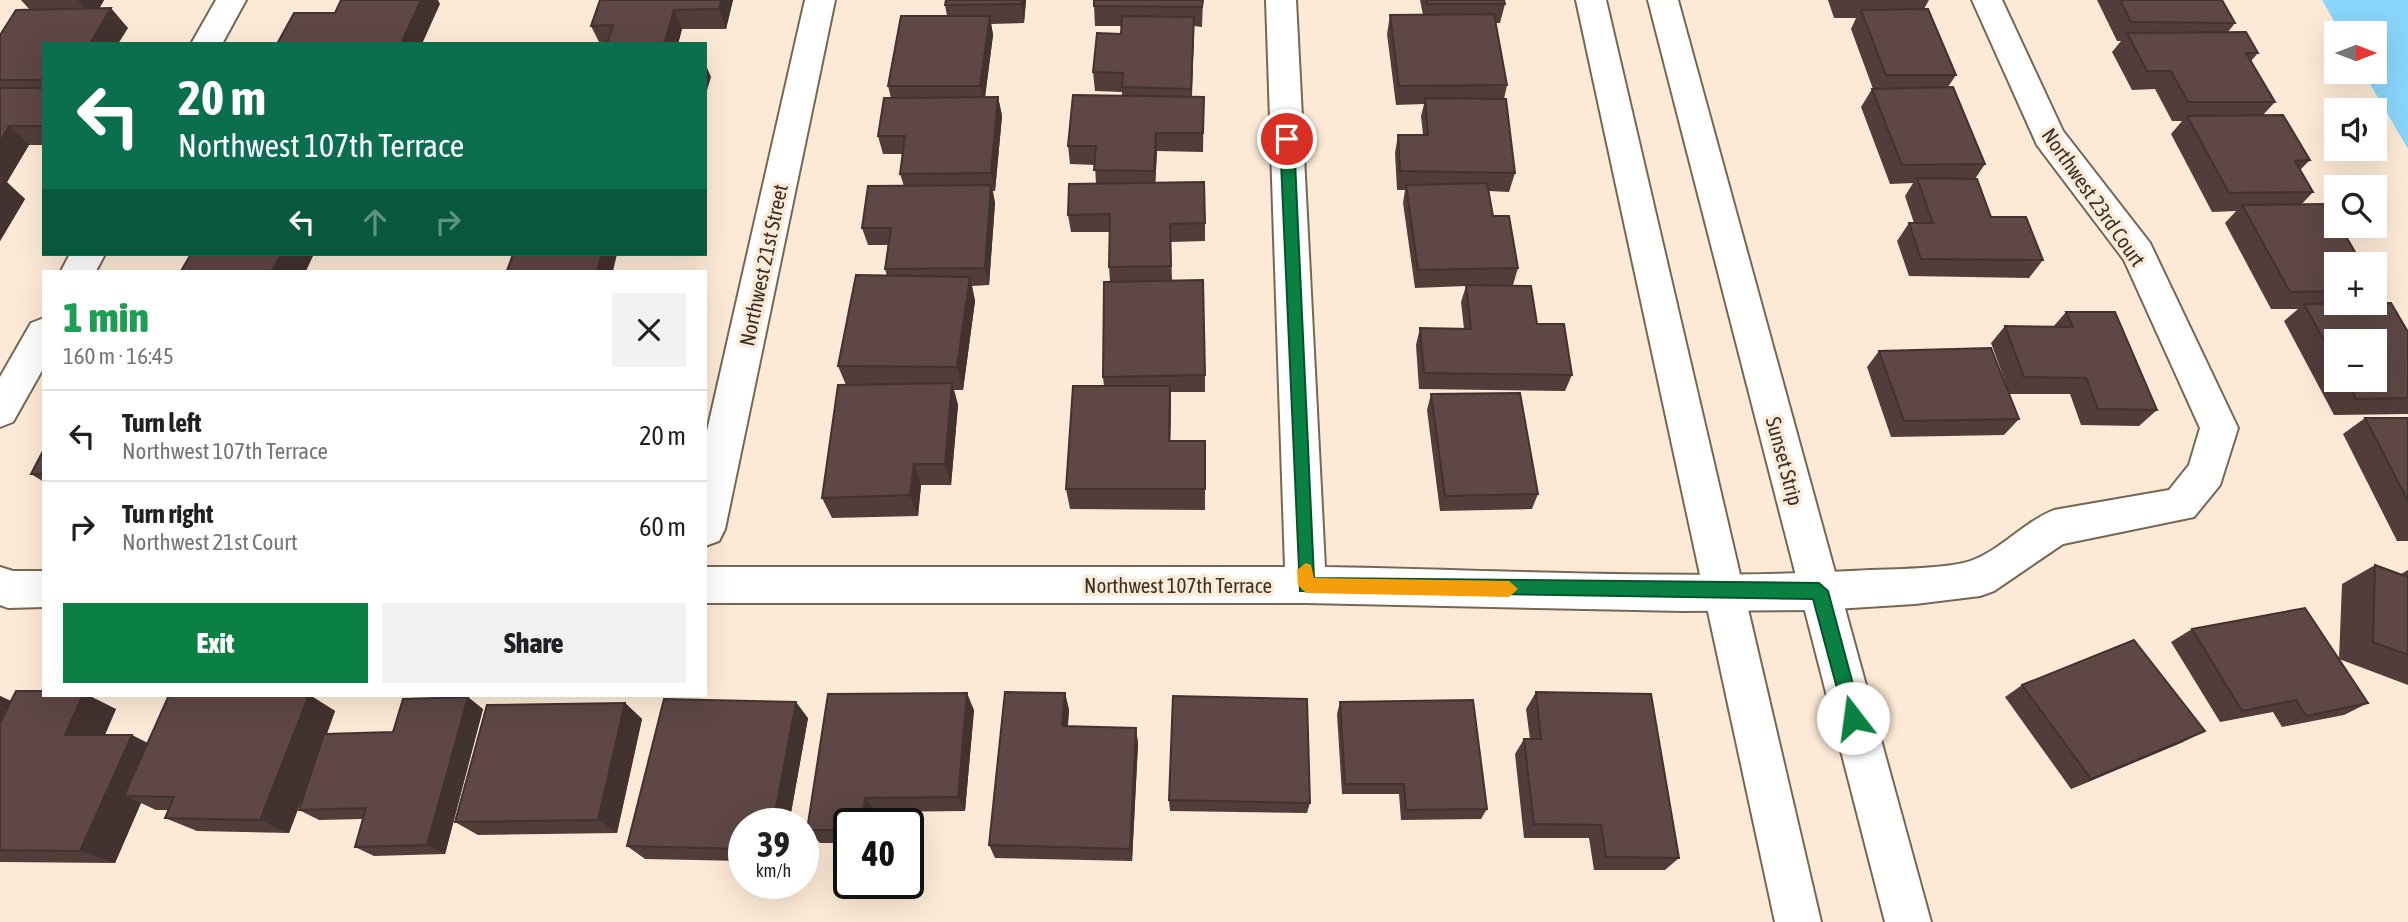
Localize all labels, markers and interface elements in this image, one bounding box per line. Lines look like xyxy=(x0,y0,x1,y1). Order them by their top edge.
north arrow xyxy=(2324,21,2387,84)
map controls xyxy=(2324,21,2387,392)
text: 20 m xyxy=(178,69,266,125)
icon: left xyxy=(63,70,154,161)
button: sound xyxy=(2324,98,2387,161)
pin xyxy=(1257,109,1317,169)
icon: arrive xyxy=(1268,120,1306,158)
street label: Northwest 23rd Court xyxy=(2037,123,2151,271)
text: Northwest 107th Terrace xyxy=(178,127,464,164)
button: search xyxy=(2324,175,2387,238)
street label: Northwest 21st Street xyxy=(734,182,792,348)
icon: left xyxy=(283,203,321,241)
icon: ahead xyxy=(356,203,394,241)
icon: right xyxy=(429,203,467,241)
button: + xyxy=(2324,252,2387,315)
text: 1 min xyxy=(63,293,149,341)
button: close xyxy=(612,293,686,367)
button: − xyxy=(2324,329,2387,392)
text: 160 m · 16:45 xyxy=(63,343,174,369)
text: Turn left xyxy=(122,408,202,438)
street label: Sunset Strip xyxy=(1762,414,1808,508)
icon: left xyxy=(63,417,101,455)
text: 20 m xyxy=(639,421,686,451)
text: Northwest 107th Terrace xyxy=(122,438,328,464)
text: Turn right xyxy=(122,499,213,529)
icon: right xyxy=(63,508,101,546)
text: 60 m xyxy=(639,512,686,542)
text: Northwest 21st Court xyxy=(122,529,298,555)
street label: Northwest 107th Terrace xyxy=(1084,573,1272,597)
button: Exit xyxy=(63,603,368,683)
button: Share xyxy=(382,603,686,683)
position arrow xyxy=(1816,681,1890,755)
speed limit sign: 40 xyxy=(833,808,924,899)
text: 39 xyxy=(757,824,790,864)
text: km/h xyxy=(756,860,791,881)

